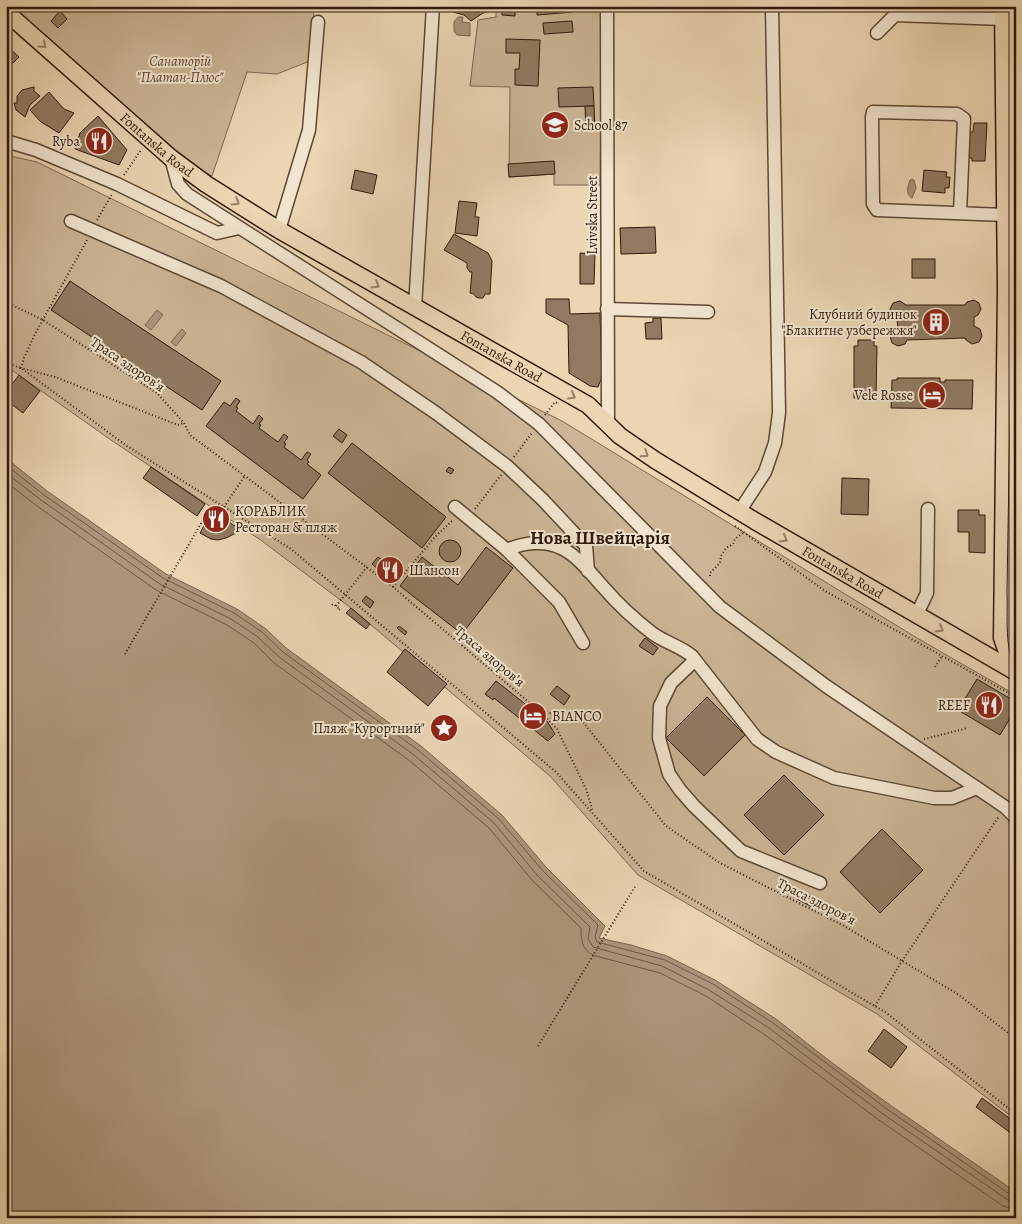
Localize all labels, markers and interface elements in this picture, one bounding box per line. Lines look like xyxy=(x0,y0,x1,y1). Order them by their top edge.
one-way arrow xyxy=(37,39,46,48)
park label: Санаторій "Платан-Плюс" xyxy=(137,52,224,87)
street label: Fontanska Road xyxy=(116,108,198,182)
school or university icon: School 87 xyxy=(540,110,570,140)
place label: School 87 xyxy=(574,116,627,135)
restaurant icon: Ryba xyxy=(84,126,114,156)
place label: Ryba xyxy=(52,132,80,151)
street label: Lvivska Street xyxy=(583,175,602,255)
one-way arrow xyxy=(231,196,240,206)
one-way arrow xyxy=(370,279,379,289)
place label: Клубний будинок "Блакитне узбережжя" xyxy=(781,305,917,340)
building icon: Клубний будинок "Блакитне узбережжя" xyxy=(921,307,951,337)
street label: Fontanska Road xyxy=(457,326,546,387)
street label: Траса здоров’я xyxy=(87,332,169,397)
hotel icon: Vele Rosse xyxy=(917,380,947,410)
place label: Vele Rosse xyxy=(853,386,913,405)
one-way arrow xyxy=(566,389,575,399)
one-way arrow xyxy=(640,448,649,457)
place label: КОРАБЛИК Ресторан & пляж xyxy=(235,502,338,537)
restaurant icon: КОРАБЛИК Ресторан & пляж xyxy=(201,504,231,534)
district label: Нова Швейцарія xyxy=(530,525,670,551)
one-way arrow xyxy=(779,532,788,542)
street label: Fontanska Road xyxy=(799,541,887,604)
restaurant icon: Шансон xyxy=(375,555,405,585)
place label: Шансон xyxy=(409,561,459,580)
street label: Траса здоров’я xyxy=(451,621,529,692)
one-way arrow xyxy=(934,623,943,633)
restaurant icon: REEF xyxy=(974,690,1004,720)
place label: REEF xyxy=(938,696,970,715)
hotel icon: BIANCO xyxy=(518,701,548,731)
place label: BIANCO xyxy=(552,707,602,726)
place icon: Пляж "Курортний" xyxy=(429,713,459,743)
place label: Пляж "Курортний" xyxy=(313,719,425,738)
street label: Траса здоров’я xyxy=(774,873,860,930)

